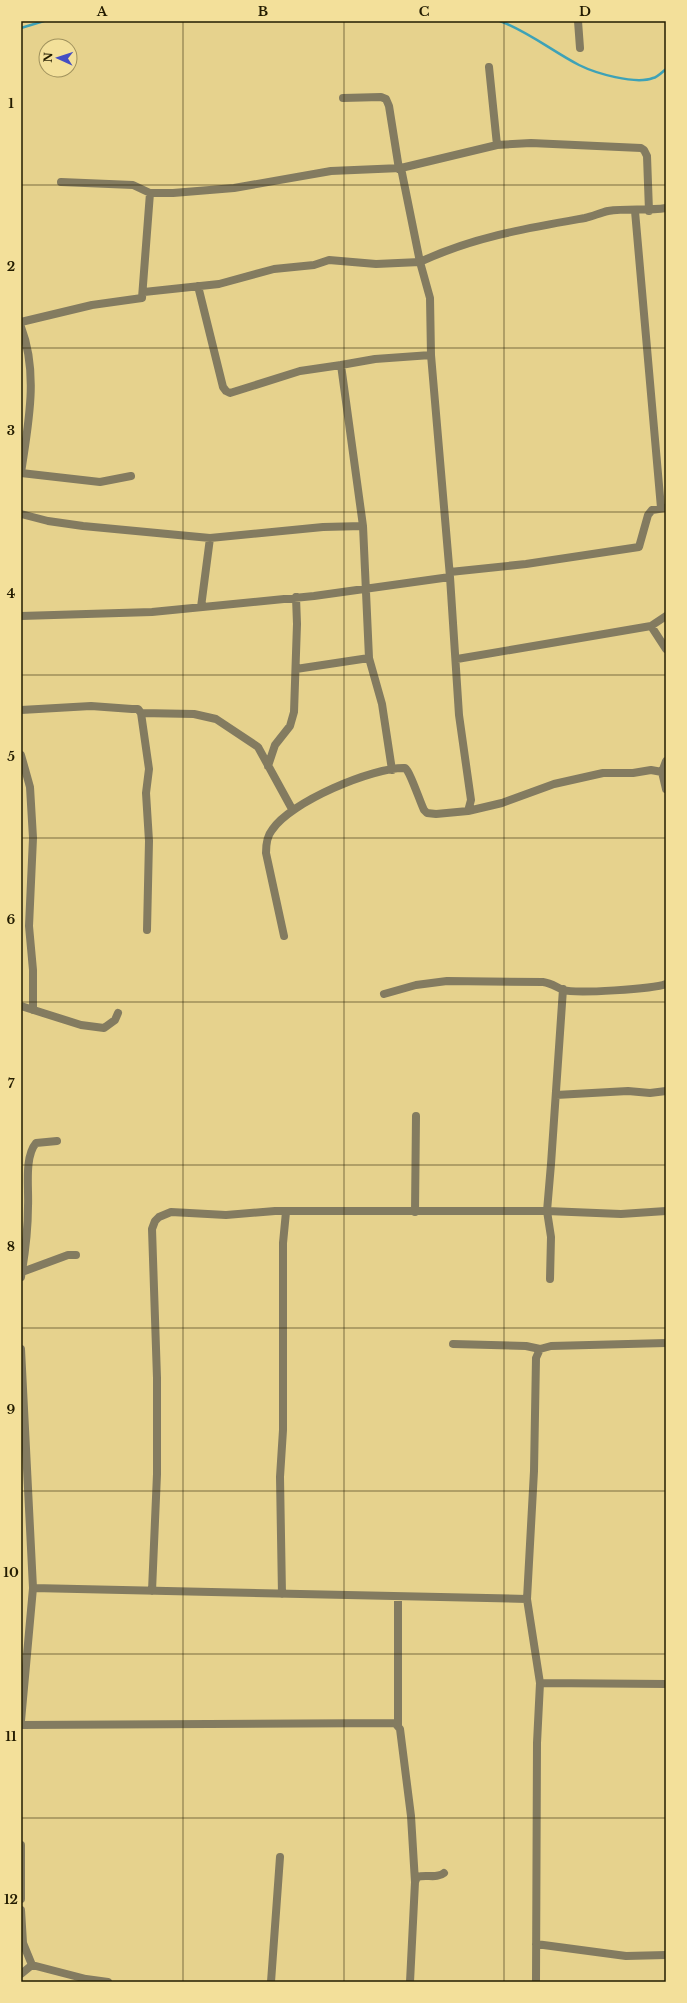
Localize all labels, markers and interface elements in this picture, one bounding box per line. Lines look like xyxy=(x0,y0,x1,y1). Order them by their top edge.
text: A xyxy=(96,3,108,20)
text: B xyxy=(258,3,268,20)
text: C xyxy=(419,3,430,20)
text: D xyxy=(579,3,591,20)
north arrow xyxy=(38,38,78,78)
text: N xyxy=(41,51,55,63)
text: 1 xyxy=(8,95,14,112)
text: 2 xyxy=(7,258,15,275)
text: 3 xyxy=(7,422,15,439)
text: 4 xyxy=(7,585,16,602)
text: 5 xyxy=(7,748,15,765)
text: 6 xyxy=(7,911,16,928)
text: 7 xyxy=(8,1075,15,1092)
text: 8 xyxy=(7,1238,15,1255)
text: 9 xyxy=(7,1401,16,1418)
text: 10 xyxy=(3,1564,19,1581)
text: 11 xyxy=(5,1728,17,1745)
text: 12 xyxy=(4,1891,18,1908)

